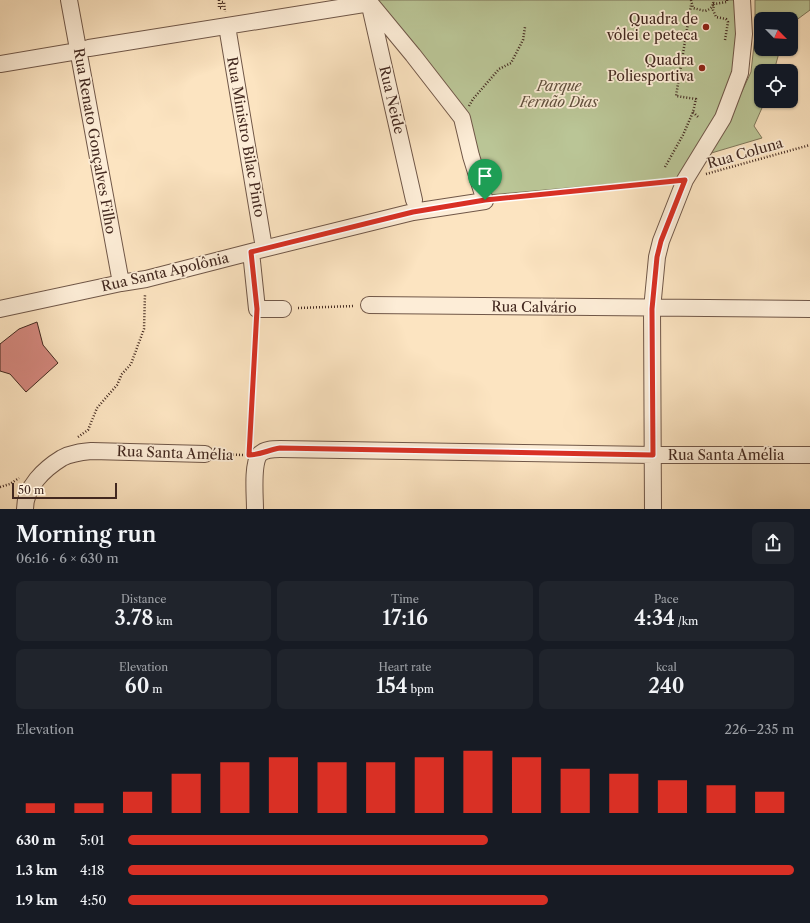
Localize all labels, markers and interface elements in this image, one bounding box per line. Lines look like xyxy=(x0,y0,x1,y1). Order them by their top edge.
place label: Quadra de vôlei e peteca xyxy=(606,10,699,44)
north arrow xyxy=(754,12,798,56)
map controls xyxy=(754,12,798,108)
marker: Quadra de vôlei e peteca xyxy=(701,22,711,32)
street label: Rua Renato Gonçalves Filho xyxy=(70,47,120,235)
place label: Quadra Poliesportiva xyxy=(607,51,695,85)
street label: Rua Ministro Bilac Pinto xyxy=(223,55,269,219)
marker: Quadra Poliesportiva xyxy=(697,63,707,73)
street label: Rua Neide xyxy=(375,64,409,136)
button: locate xyxy=(754,64,798,108)
park label: Parque Fernão Dias xyxy=(519,77,599,111)
street label: Rua Coluna xyxy=(705,133,786,172)
pin xyxy=(468,159,502,200)
icon: arrive xyxy=(474,165,496,187)
street label: Rua Santa Apolônia xyxy=(99,248,231,295)
street label: Rua Calvário xyxy=(491,297,577,317)
street label: Rua Santa Amélia xyxy=(116,442,234,464)
street label: Rua Santa Amélia xyxy=(668,446,785,464)
scale bar xyxy=(12,481,117,500)
text: 50 m xyxy=(18,483,44,497)
text: Morning run xyxy=(16,521,156,548)
button: share xyxy=(752,522,794,564)
text: 06:16 · 6 × 630 m xyxy=(16,550,119,566)
text: Distance xyxy=(121,592,166,606)
text: Time xyxy=(391,592,419,606)
text: Pace xyxy=(654,592,679,606)
text: 3.78 xyxy=(115,606,153,630)
text: 17:16 xyxy=(382,606,428,630)
text: 4:34 xyxy=(634,606,675,630)
text: km xyxy=(153,614,173,628)
text: /km xyxy=(675,614,698,628)
text: Elevation xyxy=(119,660,168,674)
text: Heart rate xyxy=(378,660,432,674)
text: kcal xyxy=(656,660,677,674)
text: 60 xyxy=(125,674,149,698)
text: 154 xyxy=(376,674,407,698)
text: 240 xyxy=(648,674,684,698)
text: m xyxy=(149,682,163,696)
text: bpm xyxy=(407,682,434,696)
text: Elevation xyxy=(16,721,74,737)
text: 226–235 m xyxy=(725,721,794,737)
text: 630 m xyxy=(16,832,56,848)
text: 5:01 xyxy=(80,832,104,848)
text: 1.3 km xyxy=(16,862,58,878)
text: 4:18 xyxy=(80,862,104,878)
text: 1.9 km xyxy=(16,892,58,908)
text: 4:50 xyxy=(80,892,106,908)

